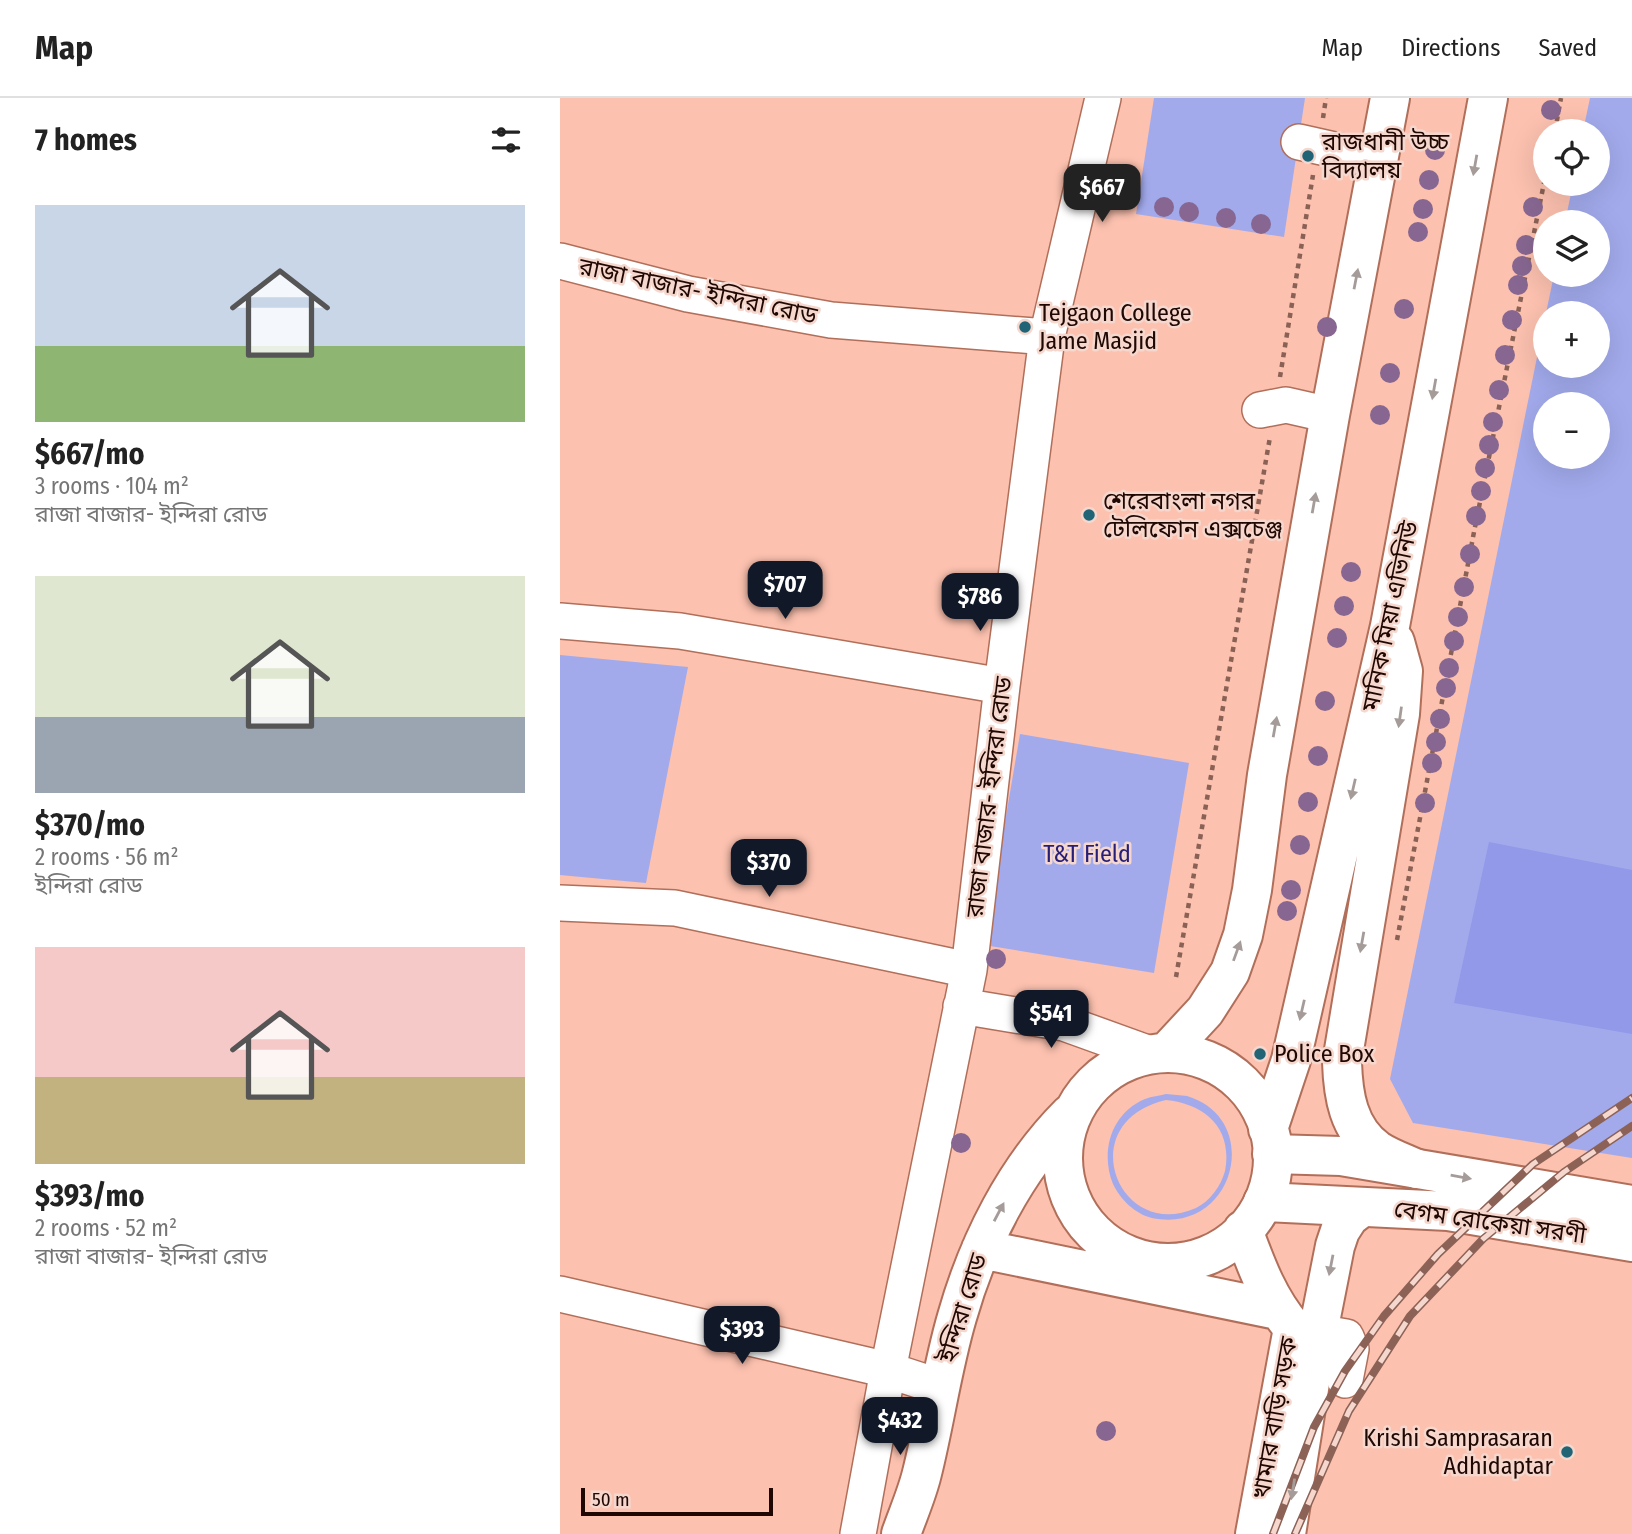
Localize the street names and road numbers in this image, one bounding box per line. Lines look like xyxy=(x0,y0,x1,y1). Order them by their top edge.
street label: রাজা বাজার- ইন্দিরা রোড xyxy=(576,252,820,330)
street label: মানিক মিয়া এভিনিউ xyxy=(1356,517,1424,715)
street label: রাজা বাজার- ইন্দিরা রোড xyxy=(960,674,1018,920)
street label: বেগম রোকেয়া সরণী xyxy=(1392,1195,1588,1249)
street label: ইন্দিরা রোড xyxy=(933,1249,993,1367)
street label: খামার বাড়ি সড়ক xyxy=(1247,1334,1303,1501)

